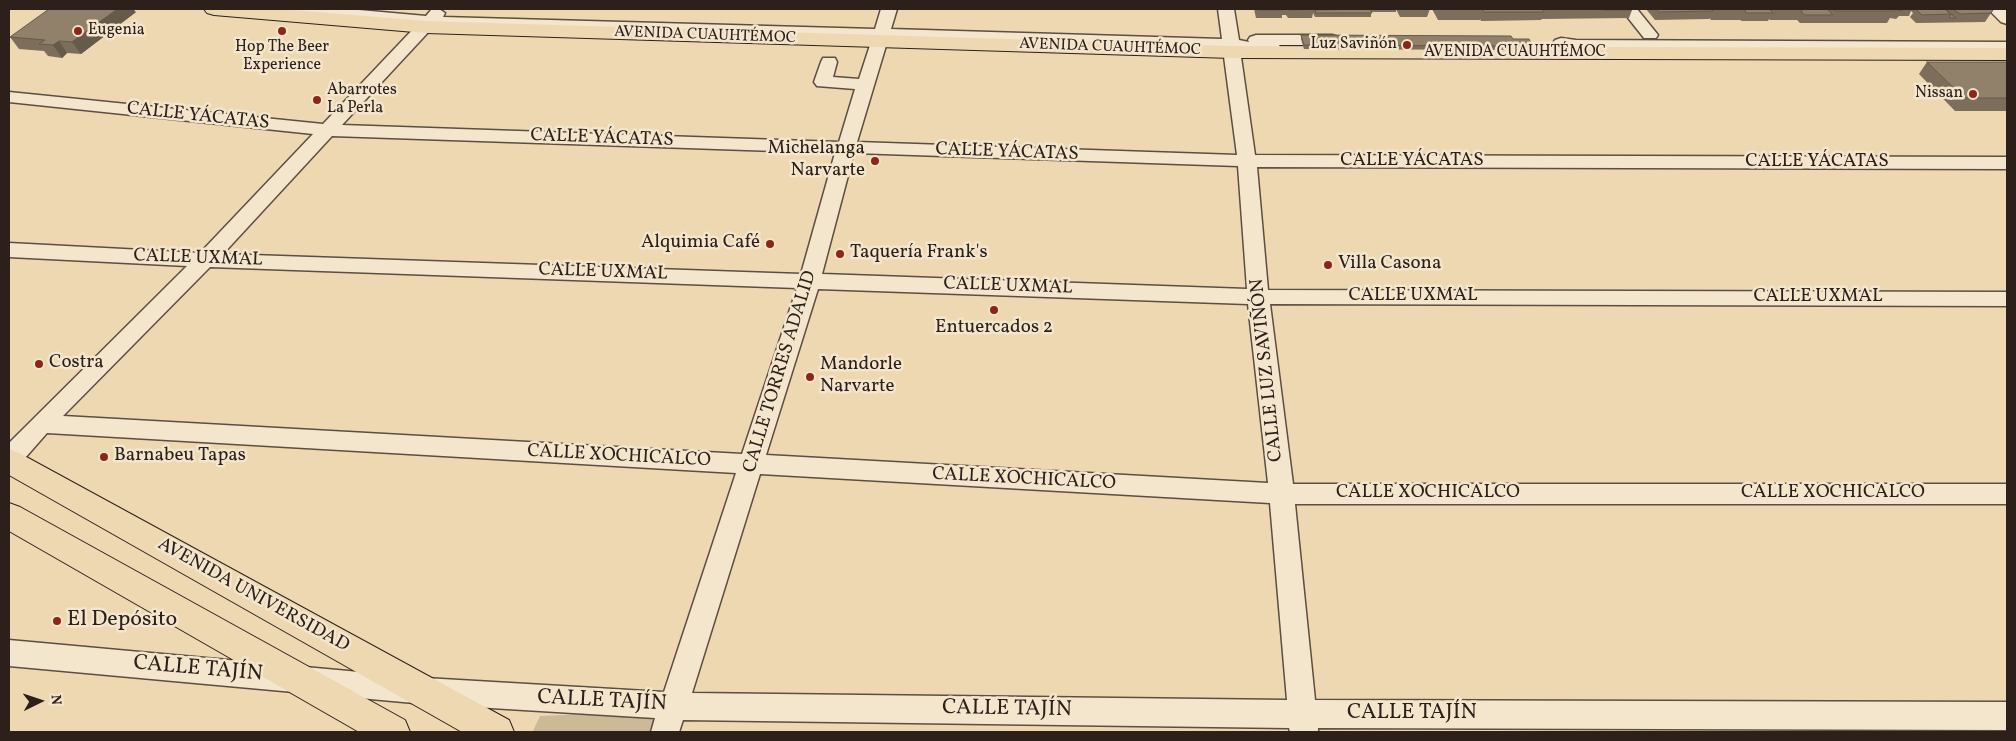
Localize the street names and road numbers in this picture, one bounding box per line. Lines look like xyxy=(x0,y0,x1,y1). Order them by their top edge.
street label: AVENIDA CUAUHTÉMOC xyxy=(614,23,796,49)
street label: AVENIDA CUAUHTÉMOC xyxy=(1019,35,1201,61)
street label: AVENIDA CUAUHTÉMOC xyxy=(1424,43,1606,63)
street label: CALLE YÁCATAS xyxy=(126,98,270,136)
street label: CALLE YÁCATAS xyxy=(530,125,674,153)
street label: CALLE YÁCATAS xyxy=(935,139,1079,167)
street label: CALLE YÁCATAS xyxy=(1340,151,1484,173)
street label: CALLE YÁCATAS xyxy=(1745,152,1889,174)
street label: CALLE UXMAL xyxy=(133,245,263,273)
street label: CALLE UXMAL xyxy=(538,259,668,287)
street label: CALLE TORRES ADALID xyxy=(739,268,823,476)
street label: CALLE UXMAL xyxy=(943,273,1073,301)
street label: CALLE LUZ SAVIÑÓN xyxy=(1247,277,1289,463)
street label: CALLE UXMAL xyxy=(1348,286,1478,308)
street label: CALLE UXMAL xyxy=(1753,287,1883,309)
street label: CALLE XOCHICALCO xyxy=(527,441,711,473)
street label: CALLE XOCHICALCO xyxy=(932,464,1116,496)
street label: CALLE XOCHICALCO xyxy=(1336,483,1520,505)
street label: CALLE XOCHICALCO xyxy=(1741,483,1925,505)
street label: AVENIDA UNIVERSIDAD xyxy=(153,534,353,658)
street label: CALLE TAJÍN xyxy=(132,651,264,689)
street label: CALLE TAJÍN xyxy=(536,685,668,719)
street label: CALLE TAJÍN xyxy=(942,696,1072,724)
street label: CALLE TAJÍN xyxy=(1347,701,1477,727)

